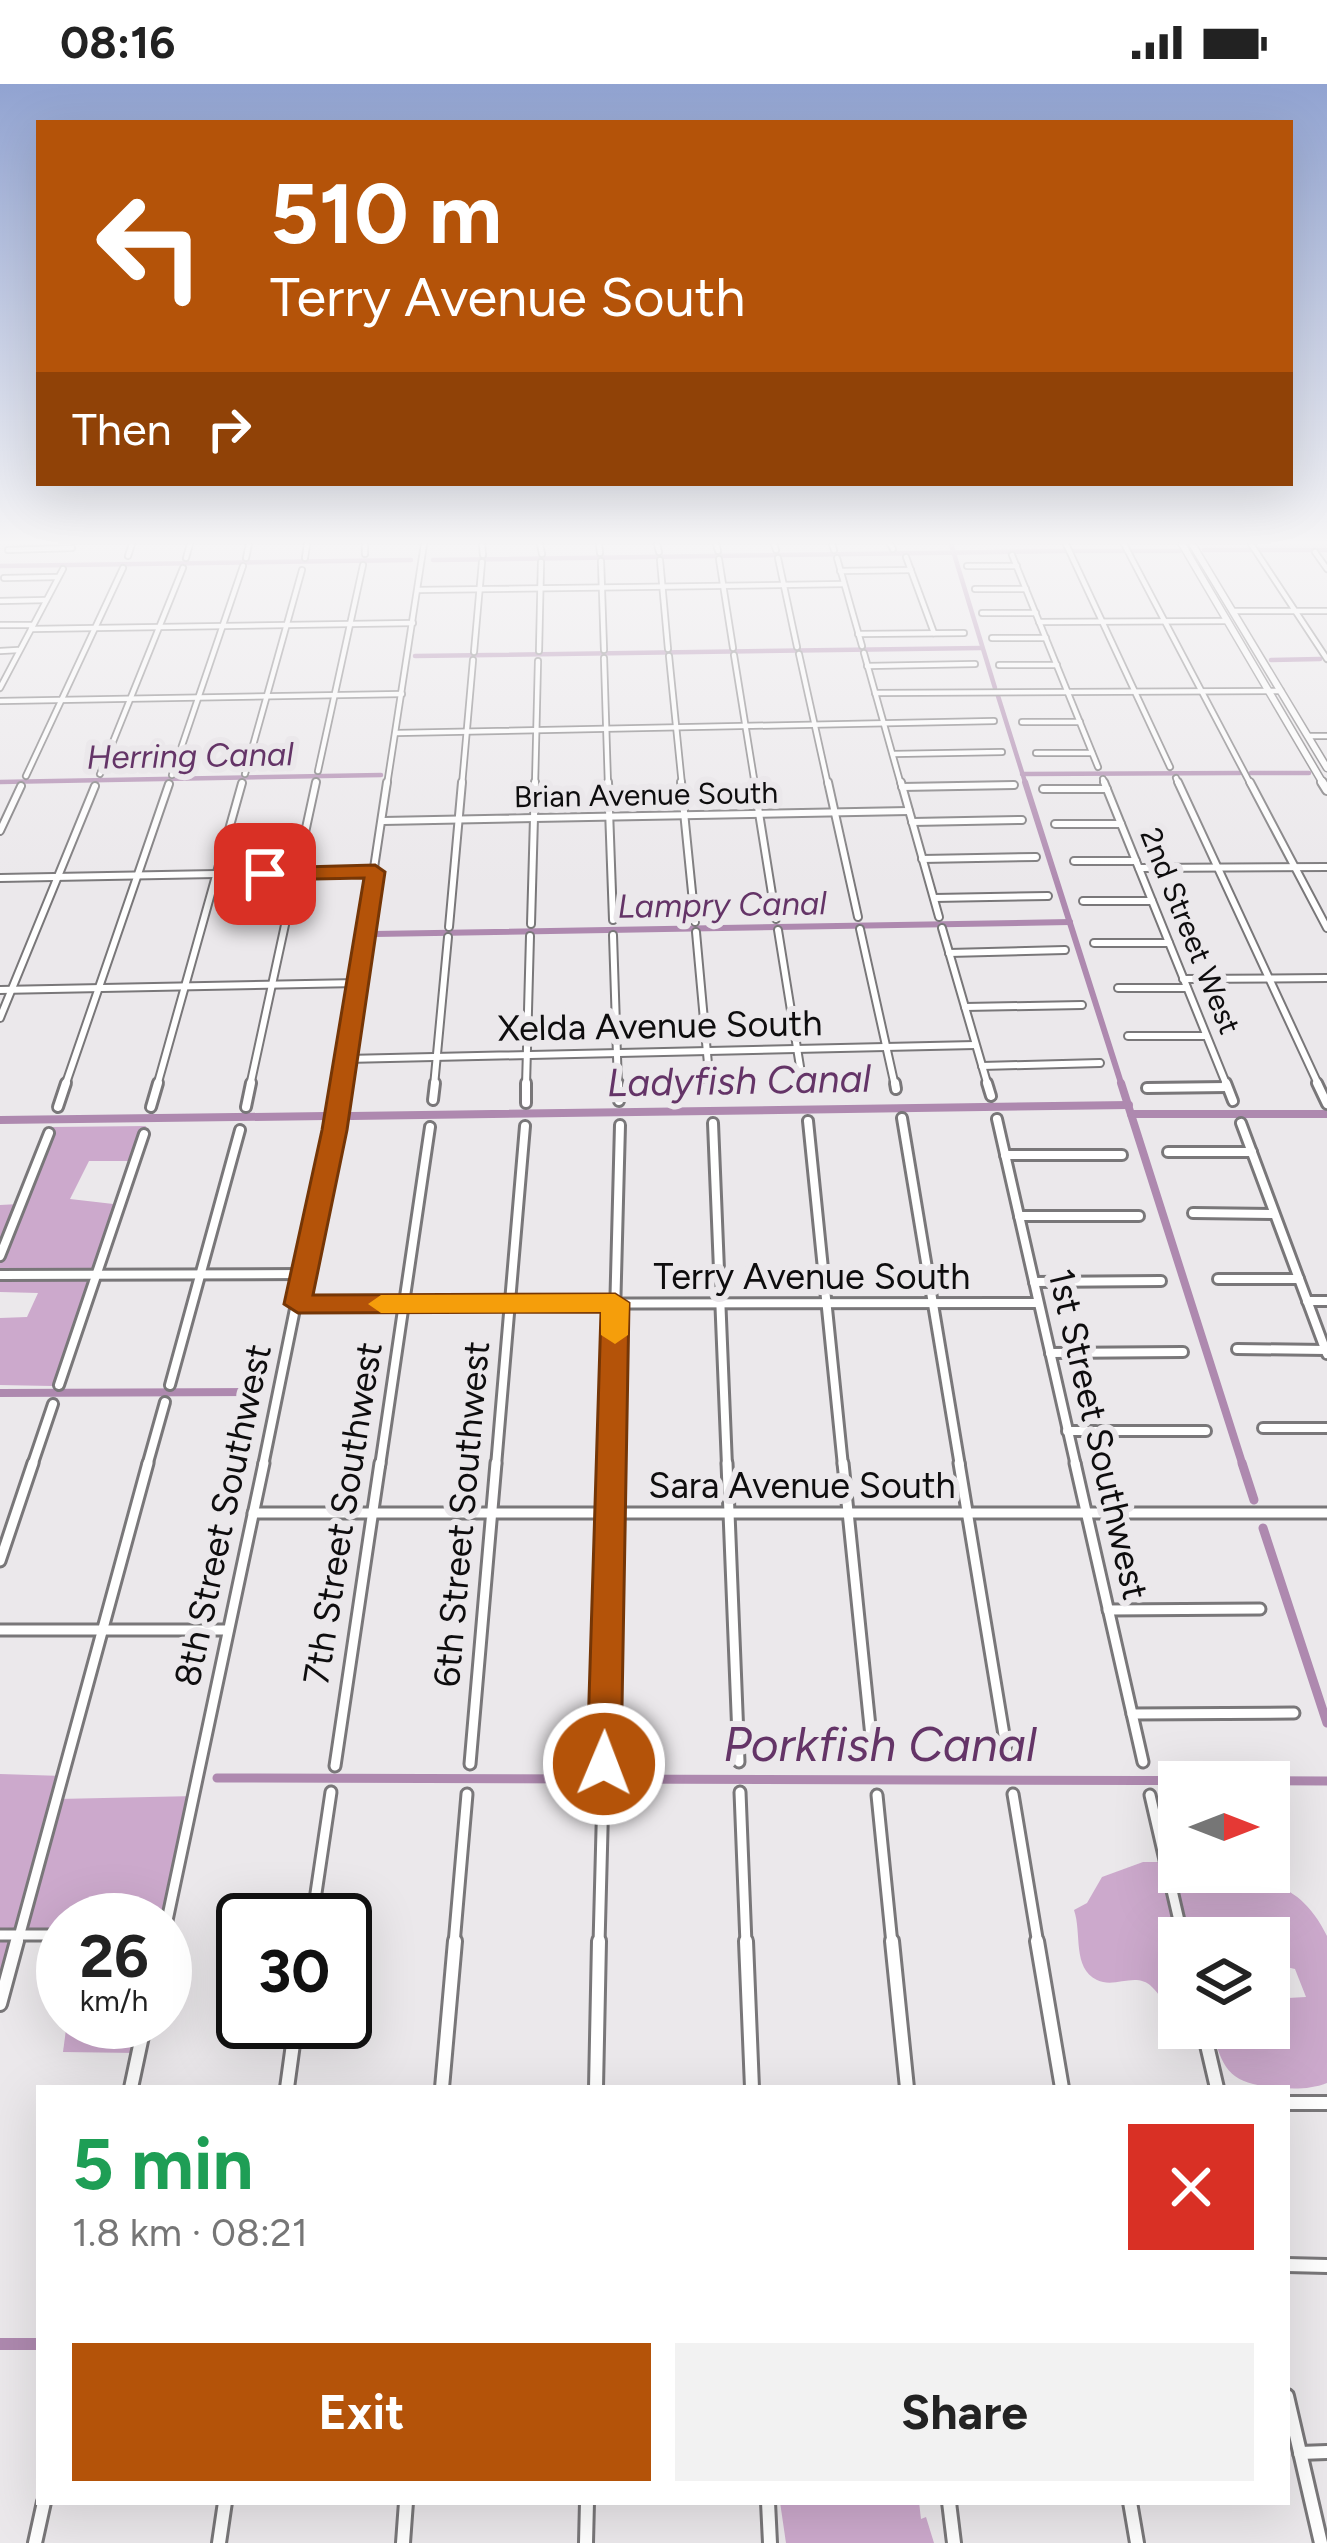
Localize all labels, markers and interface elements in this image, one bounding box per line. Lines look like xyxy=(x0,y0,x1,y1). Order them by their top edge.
text: 08:16 xyxy=(60,15,175,69)
text: 510 m xyxy=(270,163,502,264)
icon: left xyxy=(72,168,228,324)
text: Terry Avenue South xyxy=(270,265,745,330)
icon: right xyxy=(196,396,262,462)
text: Then xyxy=(72,402,172,456)
water label: Herring Canal xyxy=(86,734,295,777)
street label: Brian Avenue South xyxy=(513,774,778,815)
street label: 2nd Street West xyxy=(1132,822,1249,1039)
pin xyxy=(214,823,316,925)
icon: arrive xyxy=(232,841,298,907)
water label: Lampry Canal xyxy=(617,883,828,926)
street label: Xelda Avenue South xyxy=(497,1001,823,1050)
water label: Ladyfish Canal xyxy=(607,1055,872,1106)
street label: Terry Avenue South xyxy=(654,1255,970,1298)
street label: 1st Street Southwest xyxy=(1040,1265,1157,1604)
street label: 7th Street Southwest xyxy=(294,1339,391,1687)
street label: 6th Street Southwest xyxy=(425,1339,498,1689)
street label: 8th Street Southwest xyxy=(165,1340,280,1690)
street label: Sara Avenue South xyxy=(648,1464,956,1507)
position arrow xyxy=(541,1701,667,1827)
water label: Porkfish Canal xyxy=(723,1715,1037,1773)
north arrow xyxy=(1158,1761,1290,1893)
map controls xyxy=(1158,1761,1290,2049)
speed limit sign: 30 xyxy=(216,1893,372,2049)
button: layers xyxy=(1158,1917,1290,2049)
text: 26 xyxy=(79,1920,149,1992)
text: km/h xyxy=(80,1982,148,2019)
text: 5 min xyxy=(72,2121,254,2207)
button: close xyxy=(1128,2124,1254,2250)
text: 1.8 km · 08:21 xyxy=(72,2209,308,2256)
button: Exit xyxy=(72,2343,651,2481)
button: Share xyxy=(675,2343,1254,2481)

